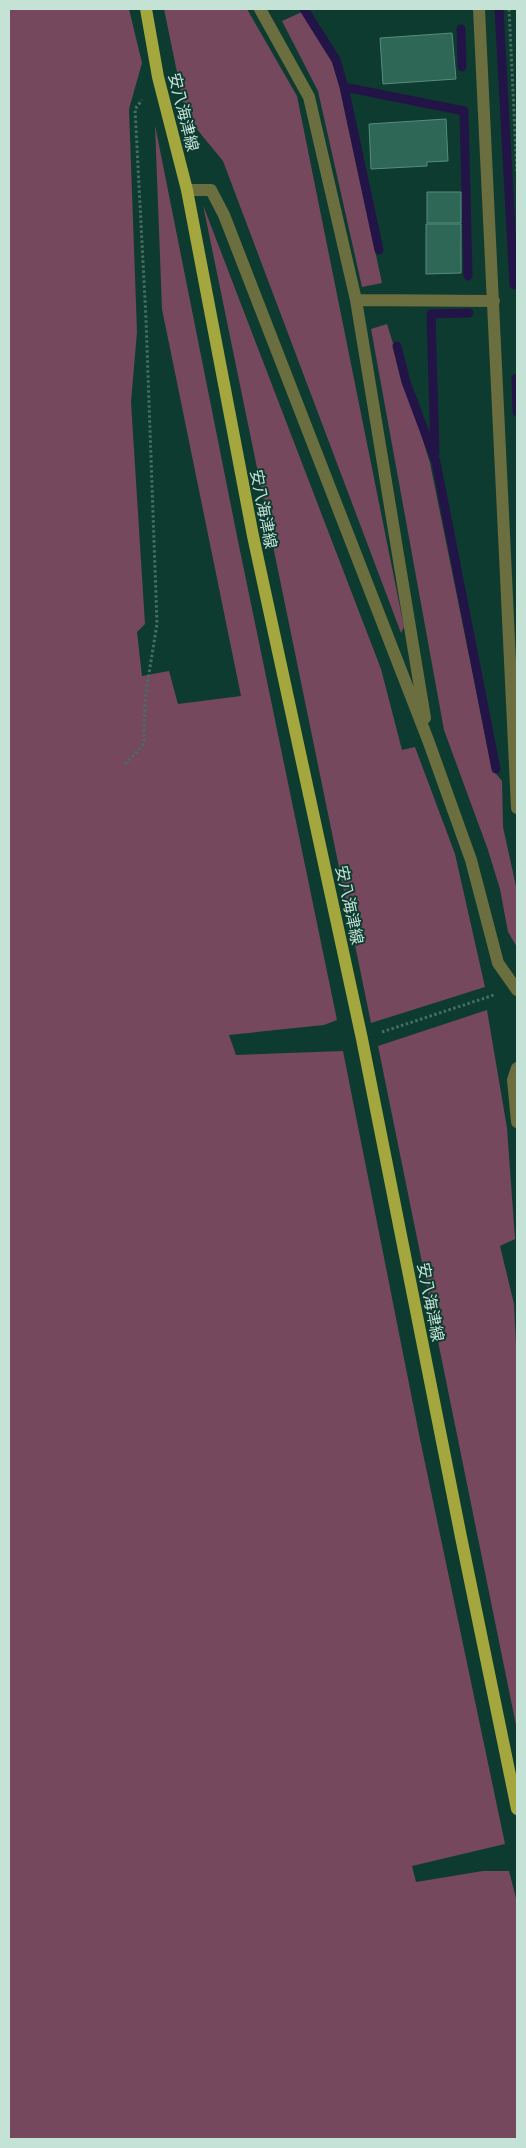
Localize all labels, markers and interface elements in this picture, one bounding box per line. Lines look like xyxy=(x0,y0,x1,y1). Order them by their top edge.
street label: 安八海津線 xyxy=(165,71,202,153)
street label: 安八海津線 xyxy=(247,468,280,550)
street label: 安八海津線 xyxy=(332,864,367,946)
street label: 安八海津線 xyxy=(414,1261,447,1343)

